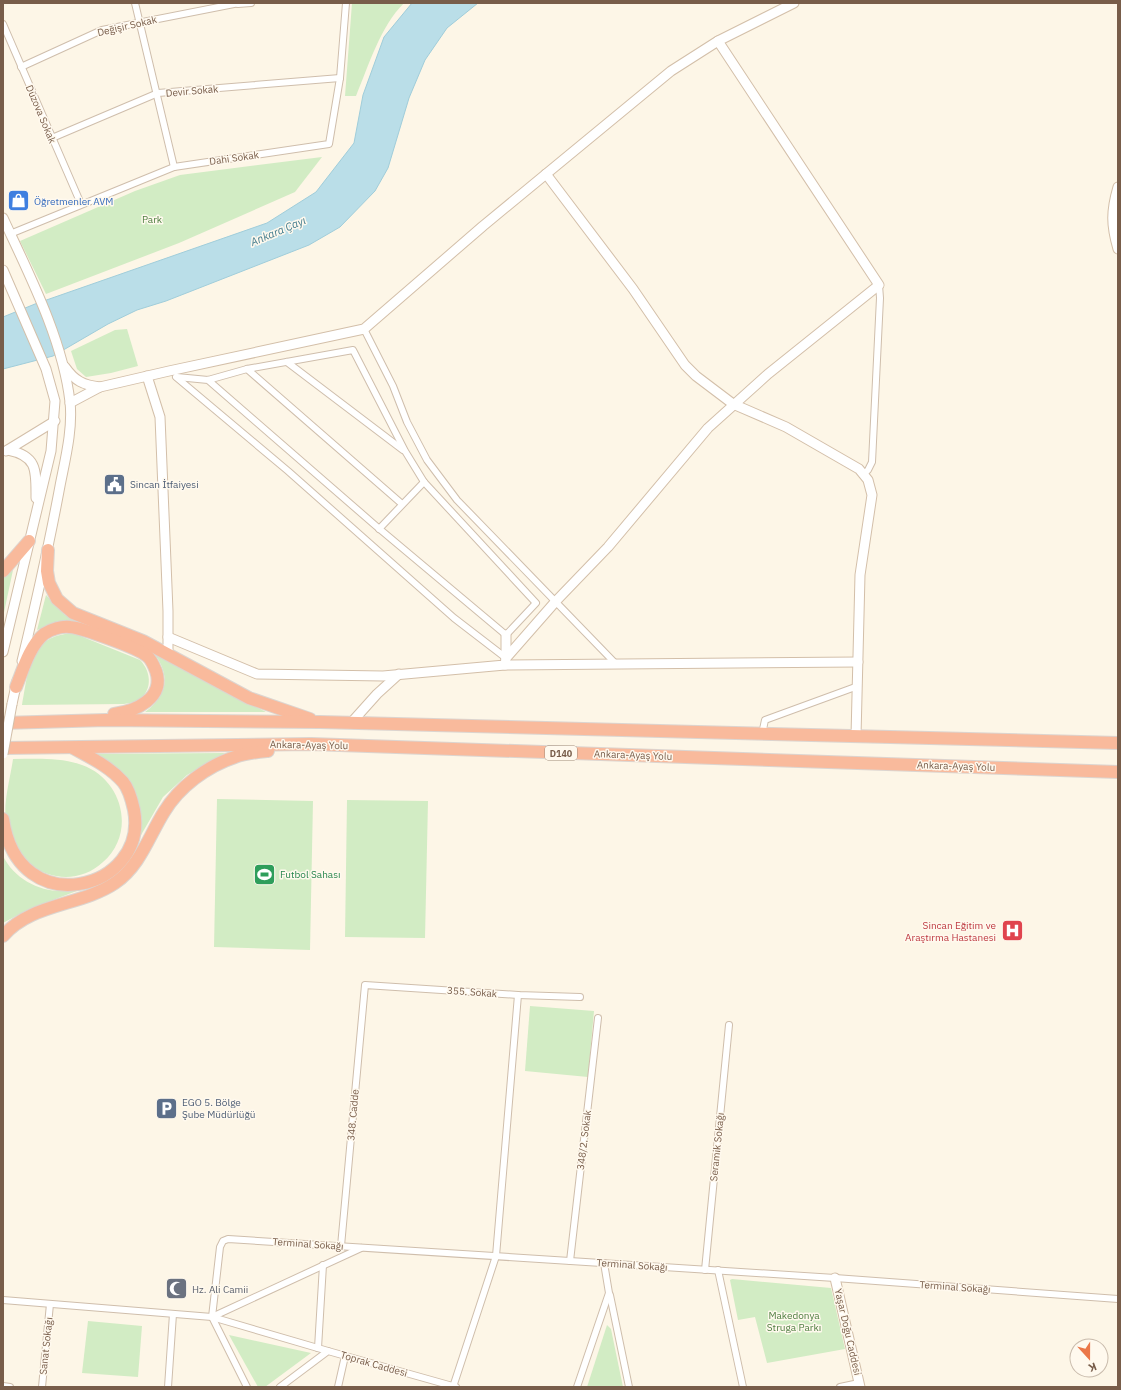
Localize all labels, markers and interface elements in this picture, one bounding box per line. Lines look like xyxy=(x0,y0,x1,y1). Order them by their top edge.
street label: Değişir Sokak xyxy=(96,13,159,39)
street label: Devir Sokak xyxy=(165,82,220,100)
street label: Düzova Sokak xyxy=(23,83,59,146)
street label: Dahi Sokak xyxy=(208,148,260,168)
shop icon: Öğretmenler AVM xyxy=(6,188,32,214)
place label: Öğretmenler AVM xyxy=(34,195,113,208)
park label: Park xyxy=(142,213,163,226)
water label: Ankara Çayı xyxy=(247,213,308,249)
public building icon: Sincan İtfaiyesi xyxy=(101,471,127,497)
place label: Sincan İtfaiyesi xyxy=(130,478,199,491)
street label: Ankara-Ayaş Yolu xyxy=(270,738,348,752)
road number: D140 xyxy=(545,746,577,760)
street label: Ankara-Ayaş Yolu xyxy=(594,747,672,763)
street label: Ankara-Ayaş Yolu xyxy=(917,758,995,774)
sports icon: Futbol Sahası xyxy=(251,861,277,887)
place label: Futbol Sahası xyxy=(280,868,341,881)
hospital icon: Sincan Eğitim ve Araştırma Hastanesi xyxy=(999,918,1025,944)
place label: Sincan Eğitim ve Araştırma Hastanesi xyxy=(905,919,997,944)
street label: 355. Sokak xyxy=(446,984,498,1000)
street label: 348. Cadde xyxy=(344,1088,362,1141)
parking icon: EGO 5. Bölge Şube Müdürlüğü xyxy=(153,1095,179,1121)
place label: EGO 5. Bölge Şube Müdürlüğü xyxy=(182,1096,255,1121)
street label: 348/2. Sokak xyxy=(574,1109,594,1171)
street label: Seramik Sokağı xyxy=(707,1112,727,1182)
street label: Terminal Sokağı xyxy=(272,1235,344,1253)
street label: Terminal Sokağı xyxy=(596,1256,668,1274)
mosque icon: Hz. Ali Camii xyxy=(163,1276,189,1302)
street label: Terminal Sokağı xyxy=(919,1278,991,1296)
place label: Hz. Ali Camii xyxy=(192,1283,248,1296)
street label: Yaşar Doğu Caddesi xyxy=(832,1287,864,1377)
park label: Makedonya Struga Parkı xyxy=(767,1309,821,1334)
street label: Sanat Sokağı xyxy=(37,1317,55,1375)
north arrow xyxy=(1069,1338,1109,1378)
street label: Toprak Caddesi xyxy=(339,1348,409,1380)
text: K xyxy=(1086,1359,1099,1375)

